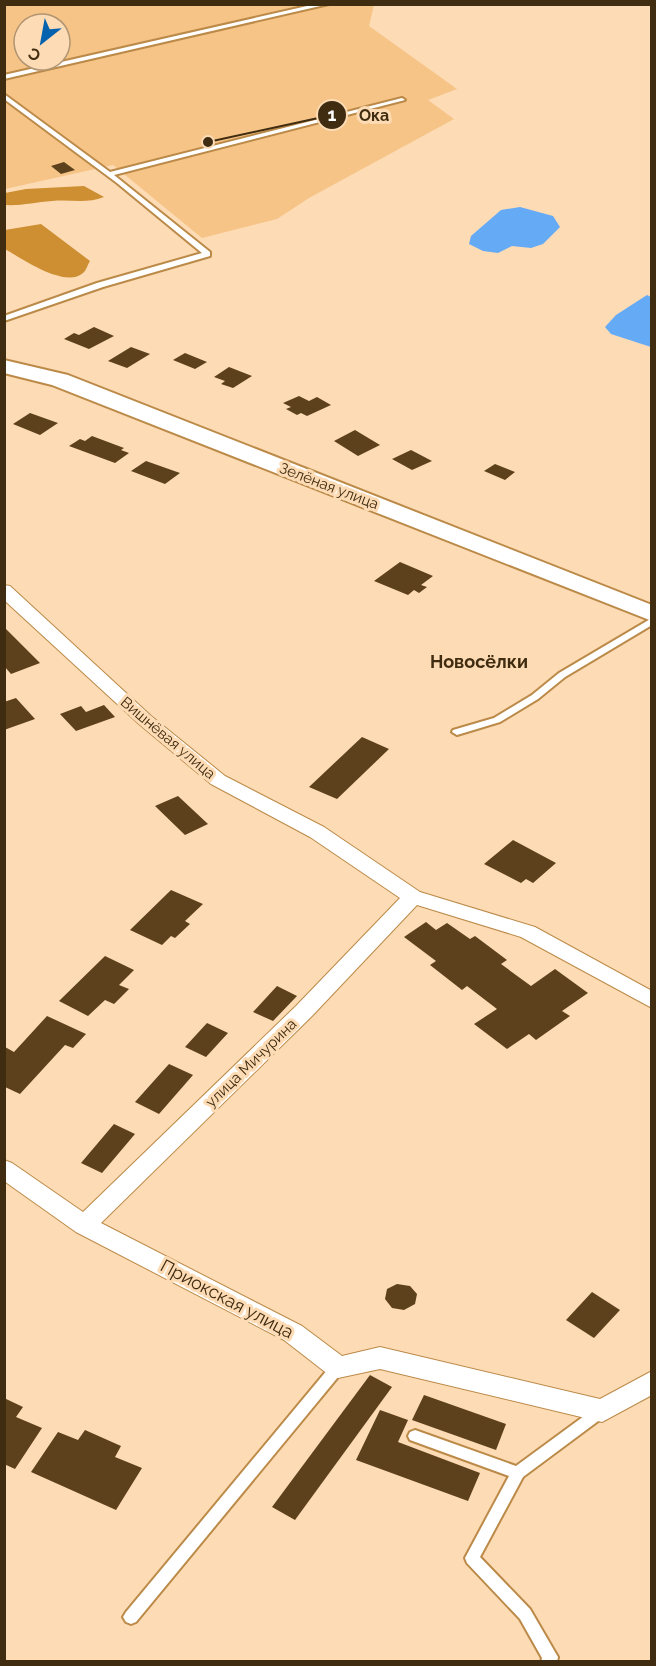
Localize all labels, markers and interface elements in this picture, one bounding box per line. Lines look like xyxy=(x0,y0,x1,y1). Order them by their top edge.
north arrow xyxy=(12,12,72,72)
text: С xyxy=(25,43,44,65)
callout: Ока xyxy=(317,98,401,132)
text: 1 xyxy=(328,104,337,125)
text: Ока xyxy=(359,106,389,125)
street label: Зелёная улица xyxy=(277,459,381,513)
district label: Новосёлки xyxy=(430,651,528,672)
street label: Вишнёвая улица xyxy=(117,693,219,783)
street label: улица Мичурина xyxy=(202,1015,300,1111)
street label: Приокская улица xyxy=(157,1255,297,1342)

